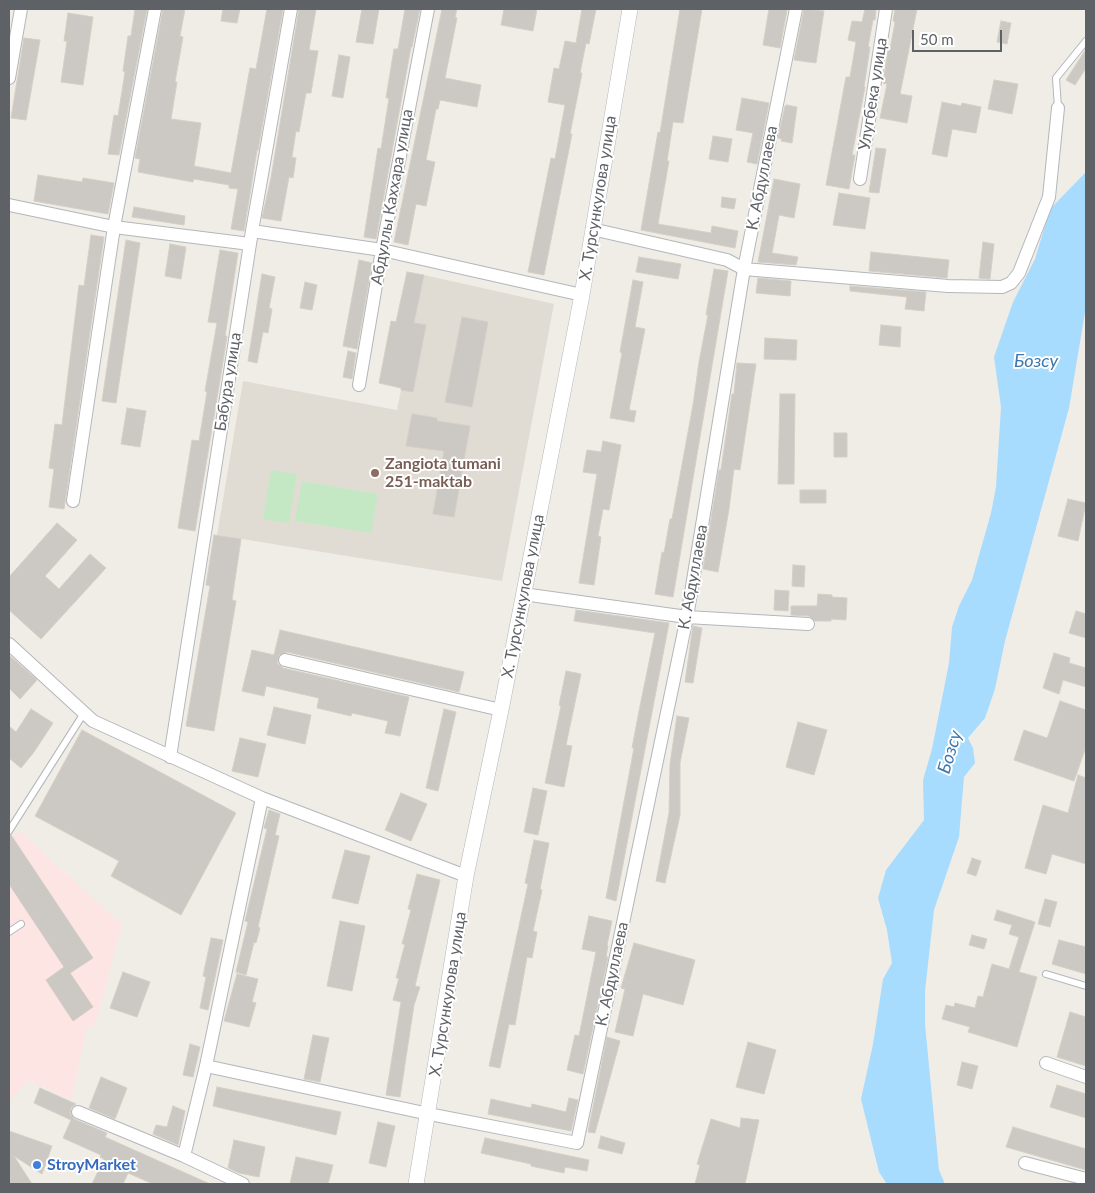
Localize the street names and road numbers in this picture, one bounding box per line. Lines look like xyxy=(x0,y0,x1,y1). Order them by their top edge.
street label: Улугбека улица xyxy=(855,36,891,152)
street label: Абдуллы Каххара улица xyxy=(367,108,417,286)
street label: Х. Турсункулова улица xyxy=(576,114,620,282)
street label: К. Абдуллаева xyxy=(742,124,782,232)
street label: Бабура улица xyxy=(211,331,245,433)
street label: Х. Турсункулова улица xyxy=(498,513,548,679)
street label: К. Абдуллаева xyxy=(674,523,712,631)
street label: Х. Турсункулова улица xyxy=(426,910,470,1078)
street label: К. Абдуллаева xyxy=(592,920,632,1028)

